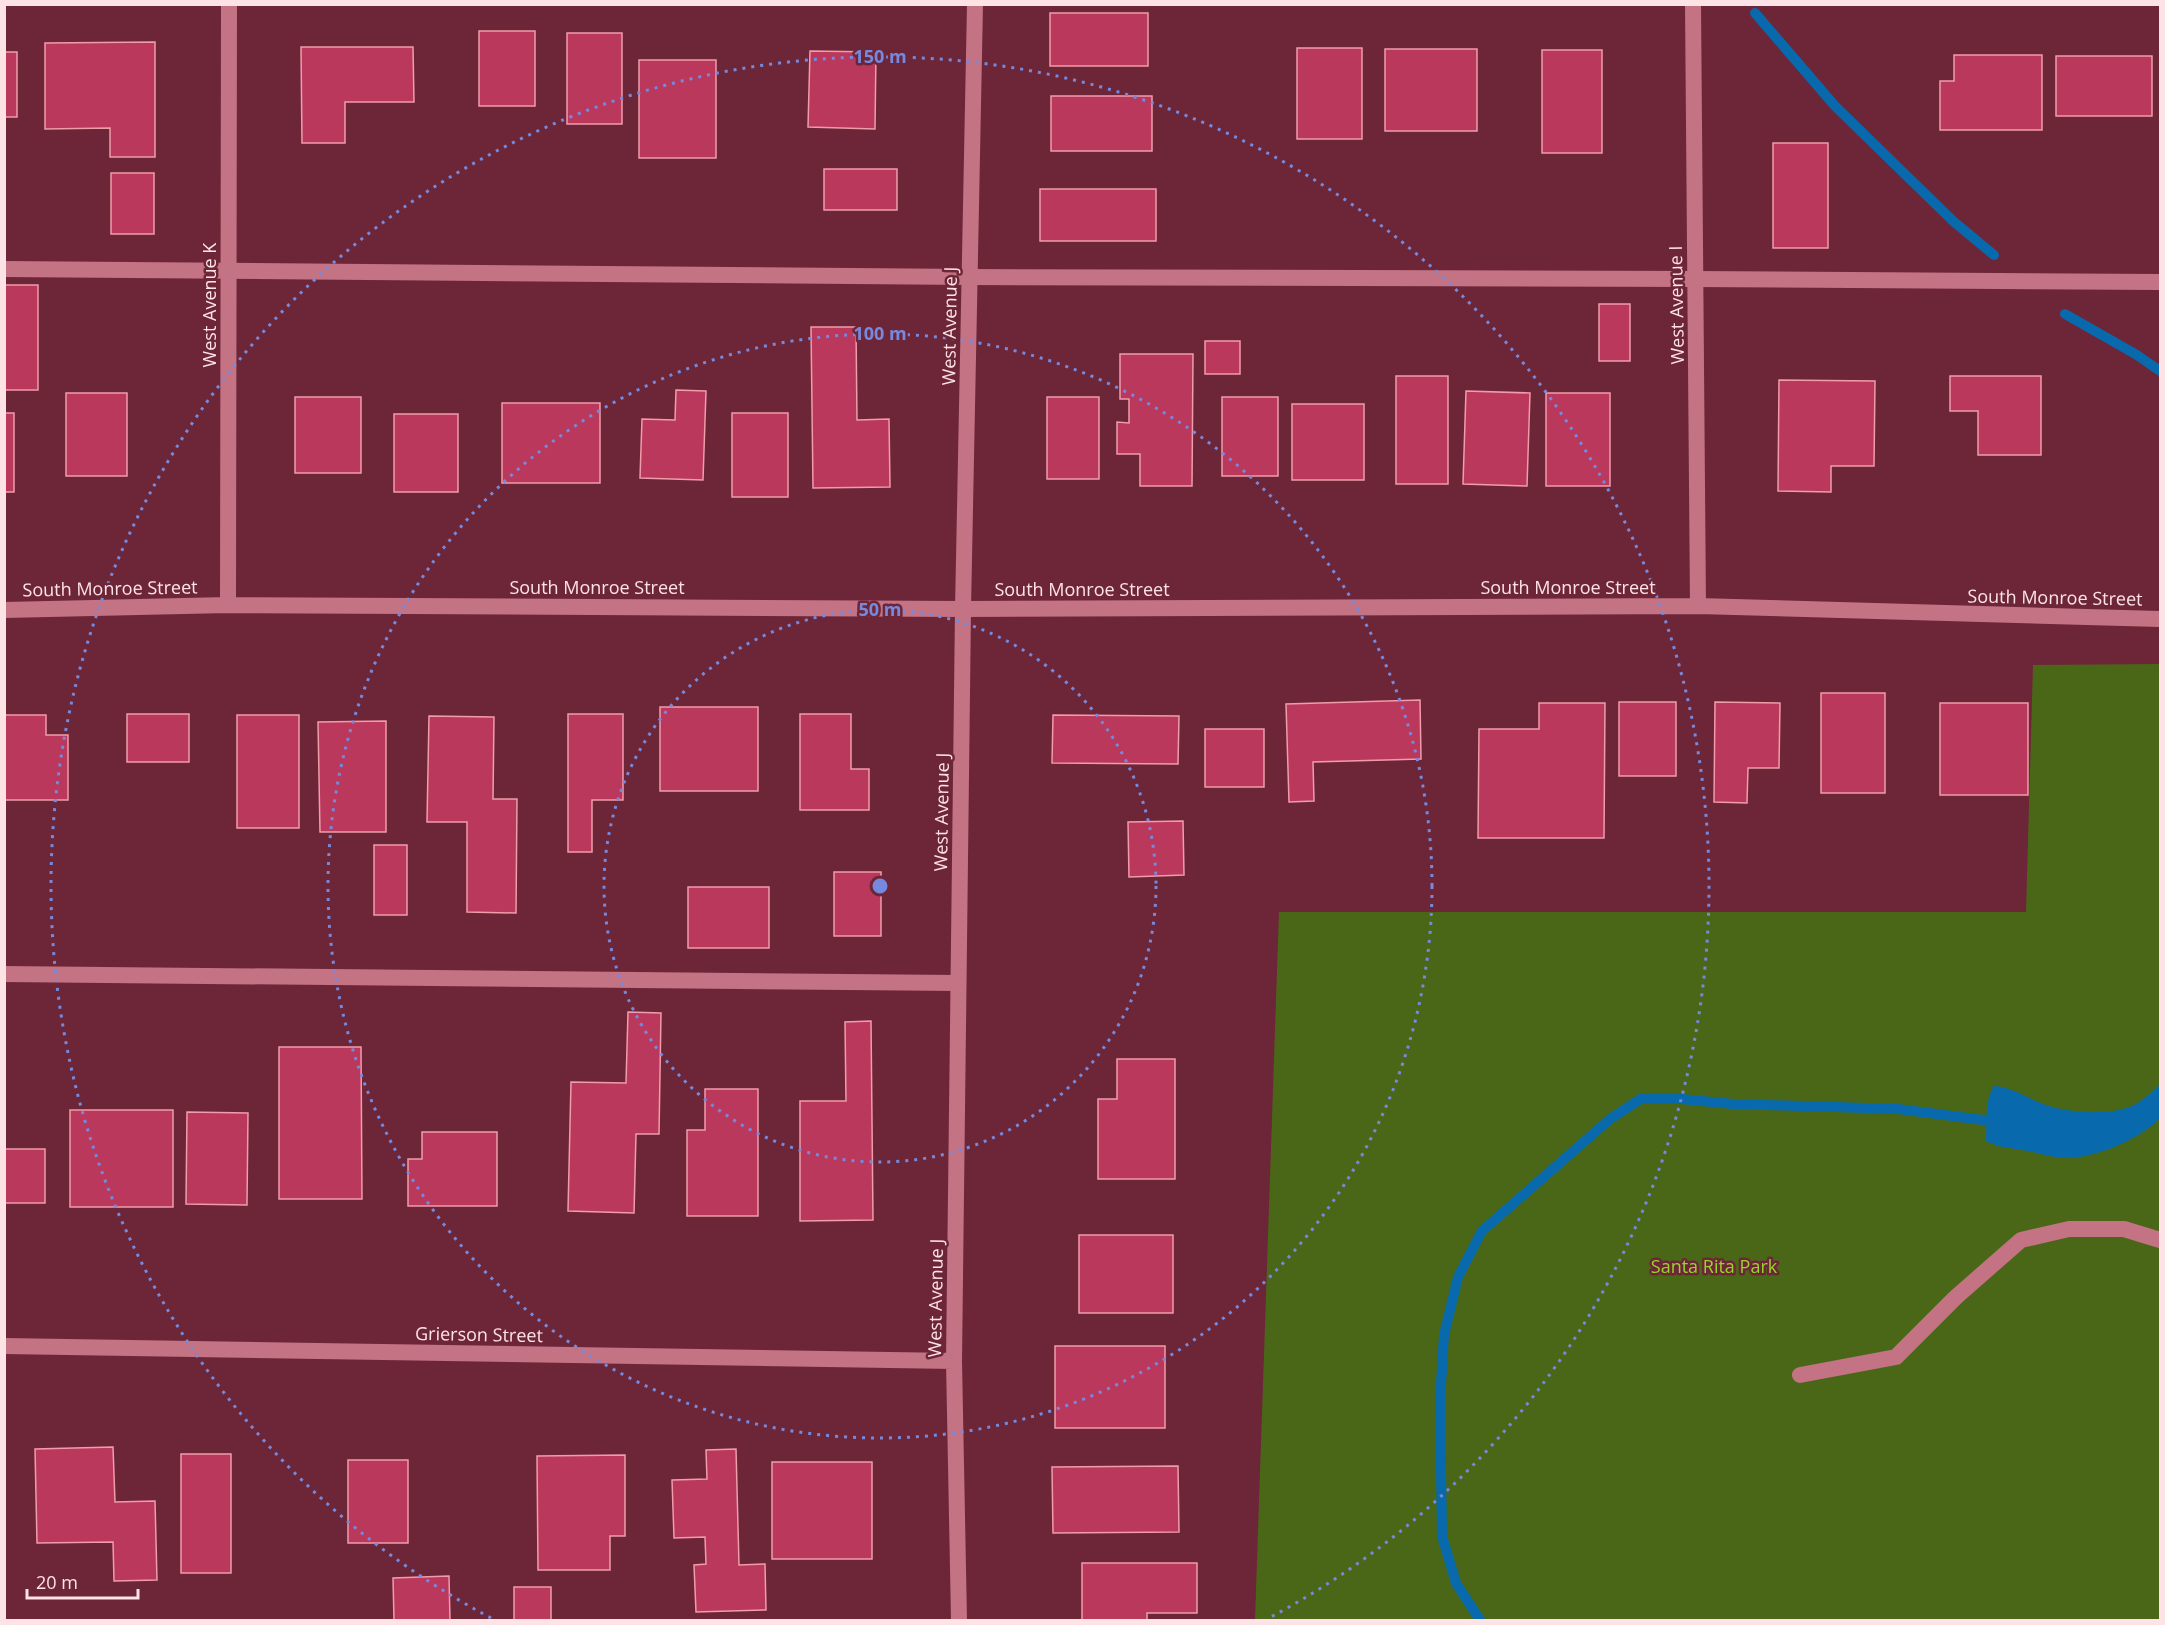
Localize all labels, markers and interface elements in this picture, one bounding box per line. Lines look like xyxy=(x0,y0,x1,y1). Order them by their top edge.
text: 150 m xyxy=(853,44,907,68)
street label: West Avenue K xyxy=(197,242,221,367)
street label: West Avenue I xyxy=(1663,245,1689,365)
street label: West Avenue J xyxy=(936,267,962,385)
text: 100 m xyxy=(853,321,907,345)
street label: South Monroe Street xyxy=(22,574,198,602)
street label: South Monroe Street xyxy=(509,575,685,599)
street label: South Monroe Street xyxy=(1480,575,1656,599)
street label: South Monroe Street xyxy=(994,577,1170,601)
street label: South Monroe Street xyxy=(1967,583,2143,611)
text: 50 m xyxy=(859,597,901,621)
street label: West Avenue J xyxy=(928,753,954,871)
centre of rings xyxy=(870,876,890,896)
street label: West Avenue J xyxy=(922,1239,948,1357)
park label: Santa Rita Park xyxy=(1651,1254,1778,1278)
street label: Grierson Street xyxy=(415,1321,543,1347)
scale bar xyxy=(27,1562,138,1600)
text: 20 m xyxy=(36,1570,78,1594)

